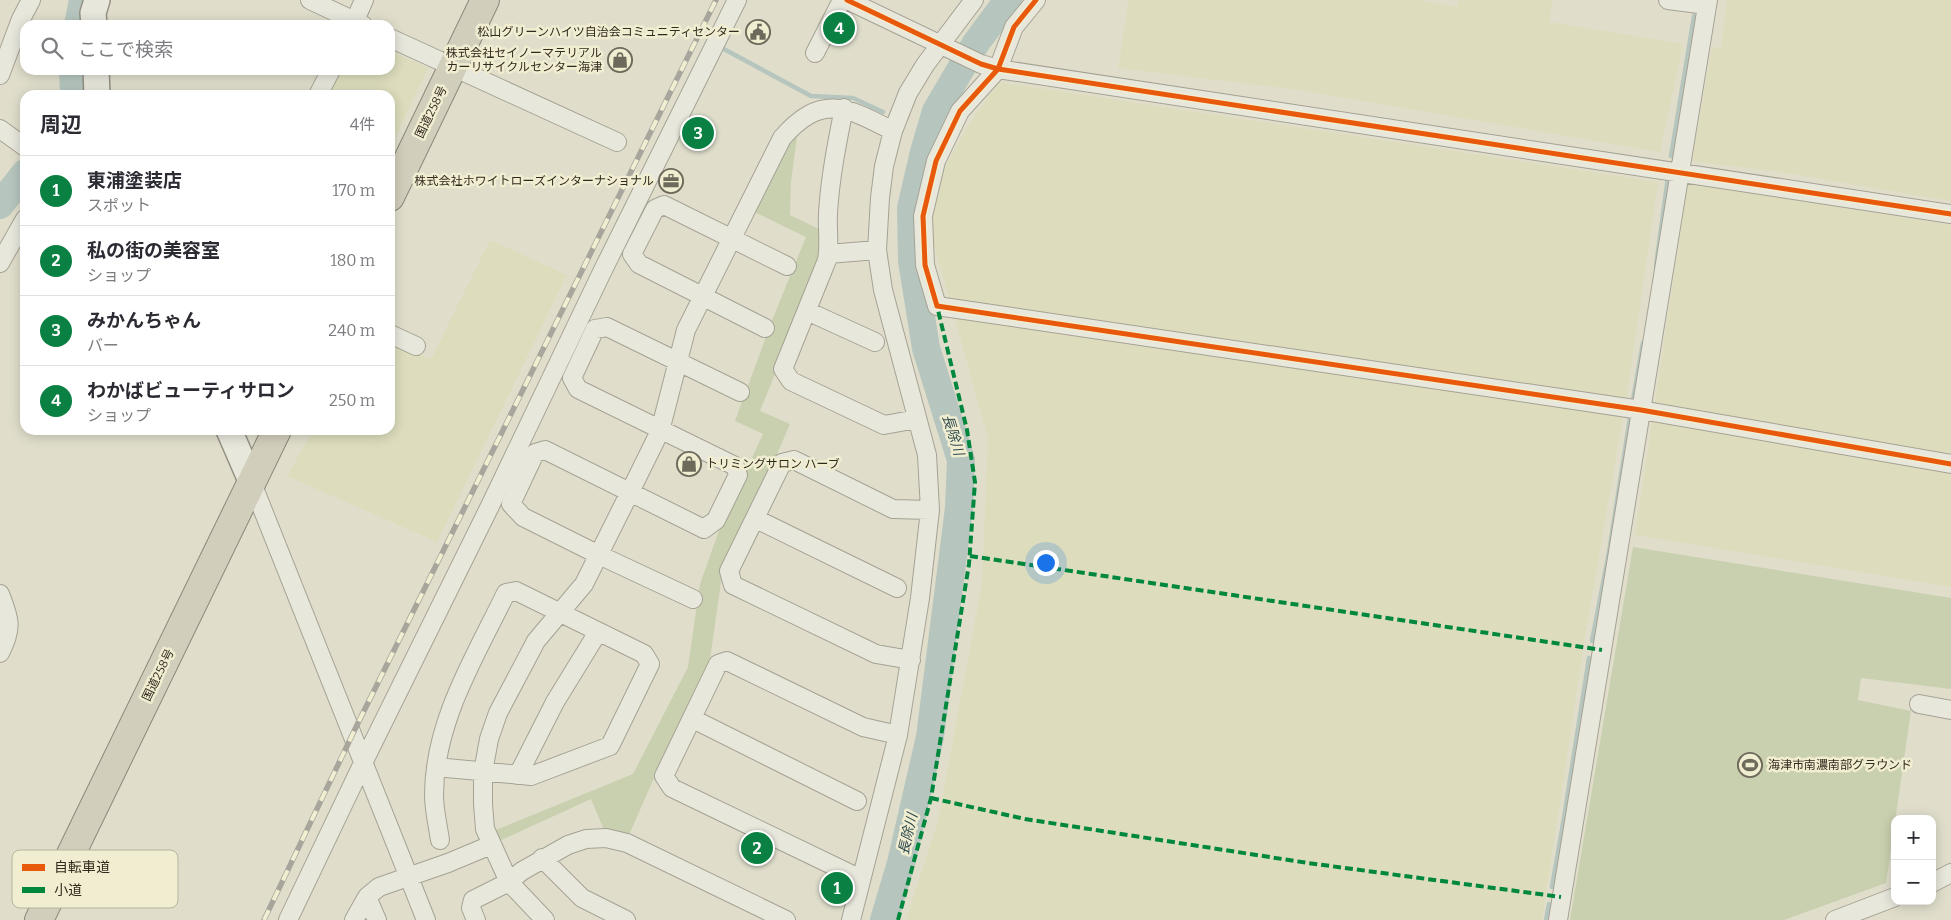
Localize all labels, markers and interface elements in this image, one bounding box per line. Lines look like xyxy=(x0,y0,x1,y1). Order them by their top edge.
pin: 4 xyxy=(823,9,855,47)
public building icon: 松山グリーンハイツ自治会コミュニティセンター xyxy=(745,19,771,45)
search box xyxy=(20,20,395,75)
place label: 松山グリーンハイツ自治会コミュニティセンター xyxy=(478,25,740,39)
icon: search xyxy=(38,34,66,62)
text: ここで検索 xyxy=(78,38,173,61)
place label: 株式会社セイノーマテリアル カーリサイクルセンター海津 xyxy=(446,46,602,74)
shop icon: 株式会社セイノーマテリアル カーリサイクルセンター海津 xyxy=(607,47,633,73)
street label: 国道258号 xyxy=(412,84,450,140)
text: 周辺 xyxy=(40,112,82,138)
pin: 3 xyxy=(682,114,714,152)
text: 4件 xyxy=(350,115,375,134)
office icon: 株式会社ホワイトローズインターナショナル xyxy=(658,168,684,194)
text: 東浦塗装店 xyxy=(87,169,182,192)
place label: 株式会社ホワイトローズインターナショナル xyxy=(415,174,654,188)
text: 1 xyxy=(53,181,59,200)
text: 170 m xyxy=(332,181,375,200)
text: スポット xyxy=(87,196,151,215)
text: 私の街の美容室 xyxy=(87,239,220,262)
text: 2 xyxy=(51,251,61,270)
text: 180 m xyxy=(330,251,375,270)
text: ショップ xyxy=(87,266,151,285)
text: みかんちゃん xyxy=(87,309,201,332)
text: 3 xyxy=(51,321,61,340)
text: 240 m xyxy=(328,321,375,340)
text: バー xyxy=(87,336,119,355)
text: わかばビューティサロン xyxy=(87,379,295,402)
text: 4 xyxy=(51,391,61,410)
text: 250 m xyxy=(329,391,375,410)
text: ショップ xyxy=(87,406,151,425)
water label: 長除川 xyxy=(939,412,968,459)
shop icon: トリミングサロン ハーブ xyxy=(676,451,702,477)
place label: トリミングサロン ハーブ xyxy=(706,457,840,471)
your location xyxy=(1033,550,1059,576)
street label: 国道258号 xyxy=(139,647,177,703)
sports icon: 海津市南濃南部グラウンド xyxy=(1737,752,1763,778)
place label: 海津市南濃南部グラウンド xyxy=(1768,758,1912,772)
water label: 長除川 xyxy=(895,810,921,856)
map controls xyxy=(1891,815,1936,905)
button: + xyxy=(1891,815,1936,860)
pin: 2 xyxy=(741,829,773,867)
legend xyxy=(12,850,178,908)
text: 自転車道 xyxy=(54,859,110,876)
button: − xyxy=(1891,860,1936,905)
pin: 1 xyxy=(821,869,853,907)
text: 小道 xyxy=(54,882,82,899)

